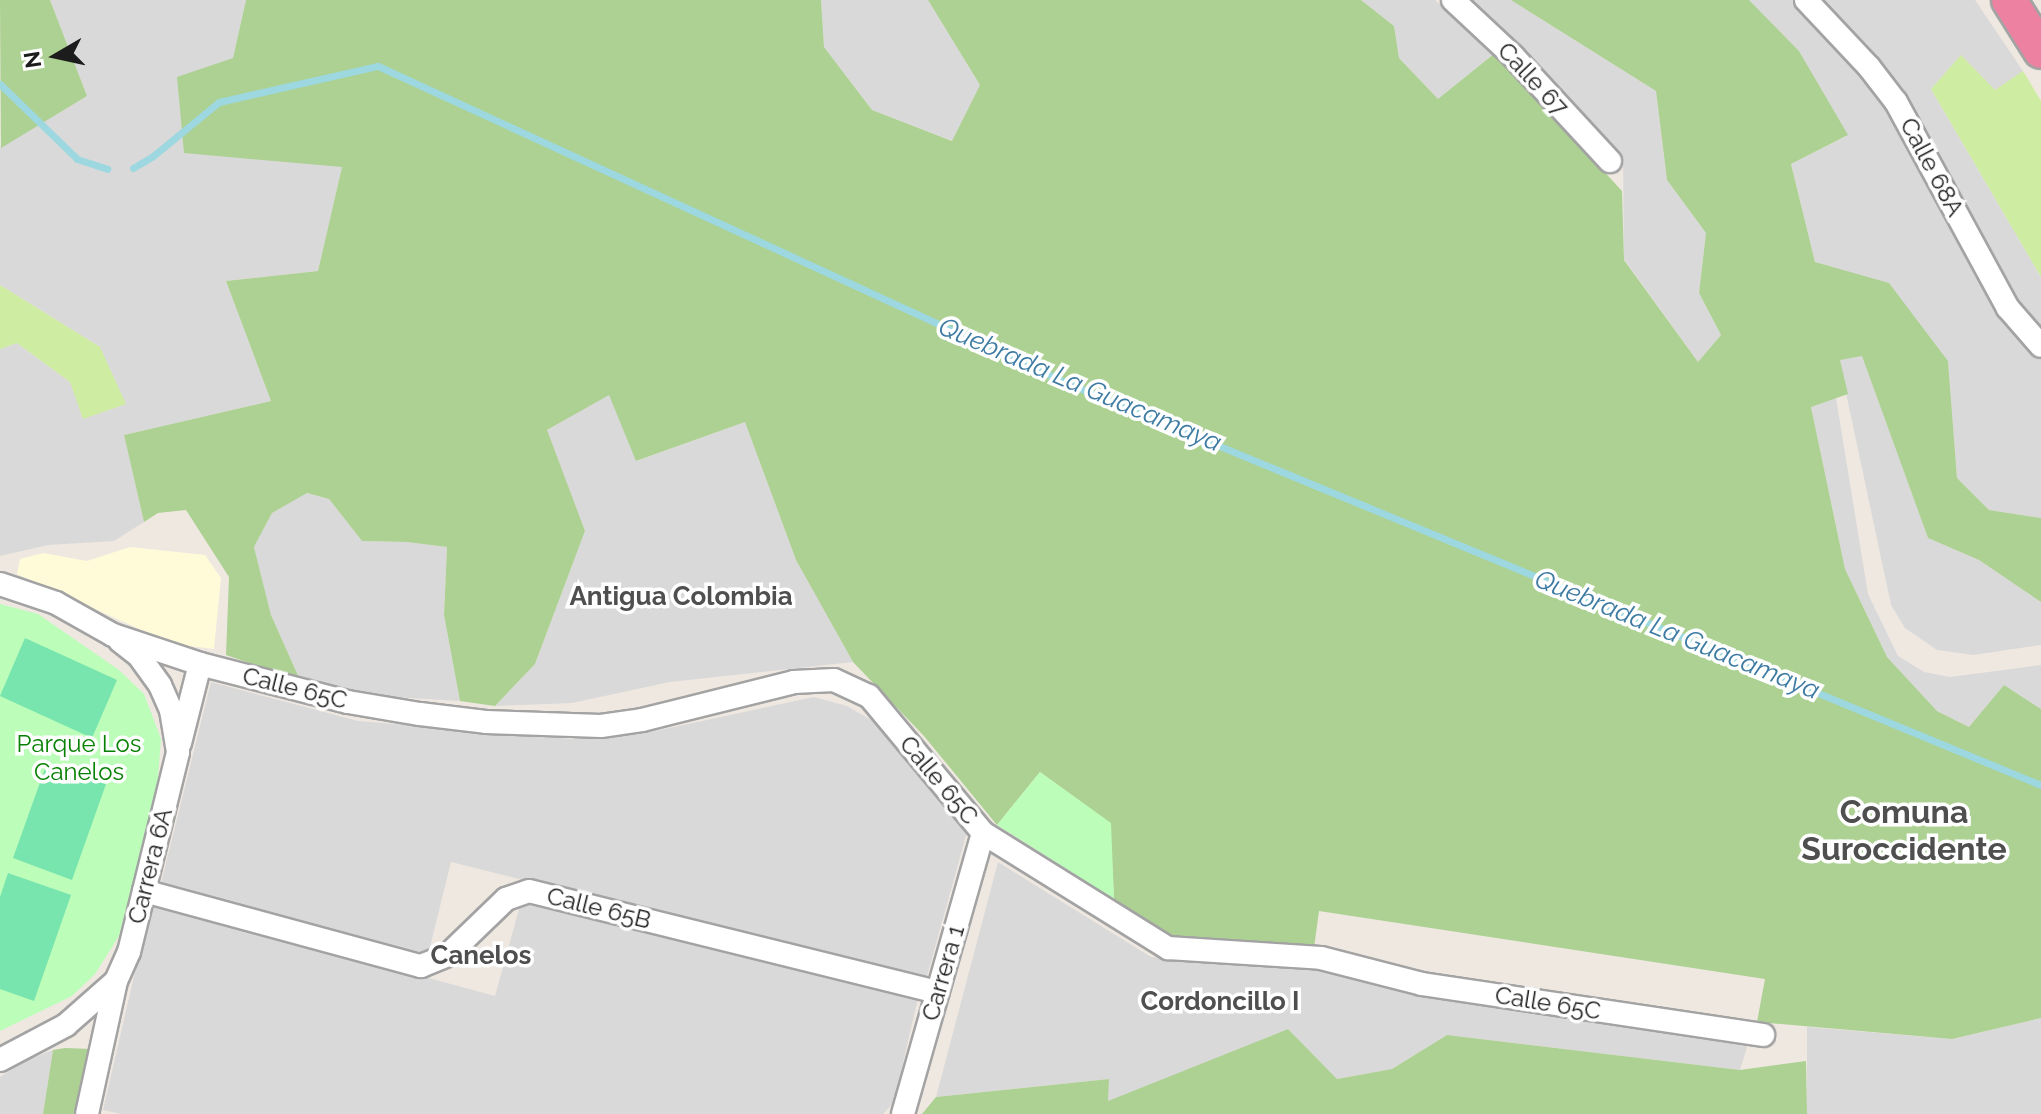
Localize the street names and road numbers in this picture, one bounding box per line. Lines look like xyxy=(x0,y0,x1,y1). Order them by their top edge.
street label: Calle 67 xyxy=(1492,36,1574,122)
street label: Calle 68A xyxy=(1894,113,1970,221)
street label: Calle 65C xyxy=(240,661,350,715)
street label: Calle 65C xyxy=(894,730,984,830)
street label: Carrera 6A xyxy=(122,805,178,927)
street label: Calle 65B xyxy=(544,881,654,935)
street label: Carrera 1 xyxy=(916,922,970,1024)
street label: Calle 65C xyxy=(1493,980,1603,1026)

